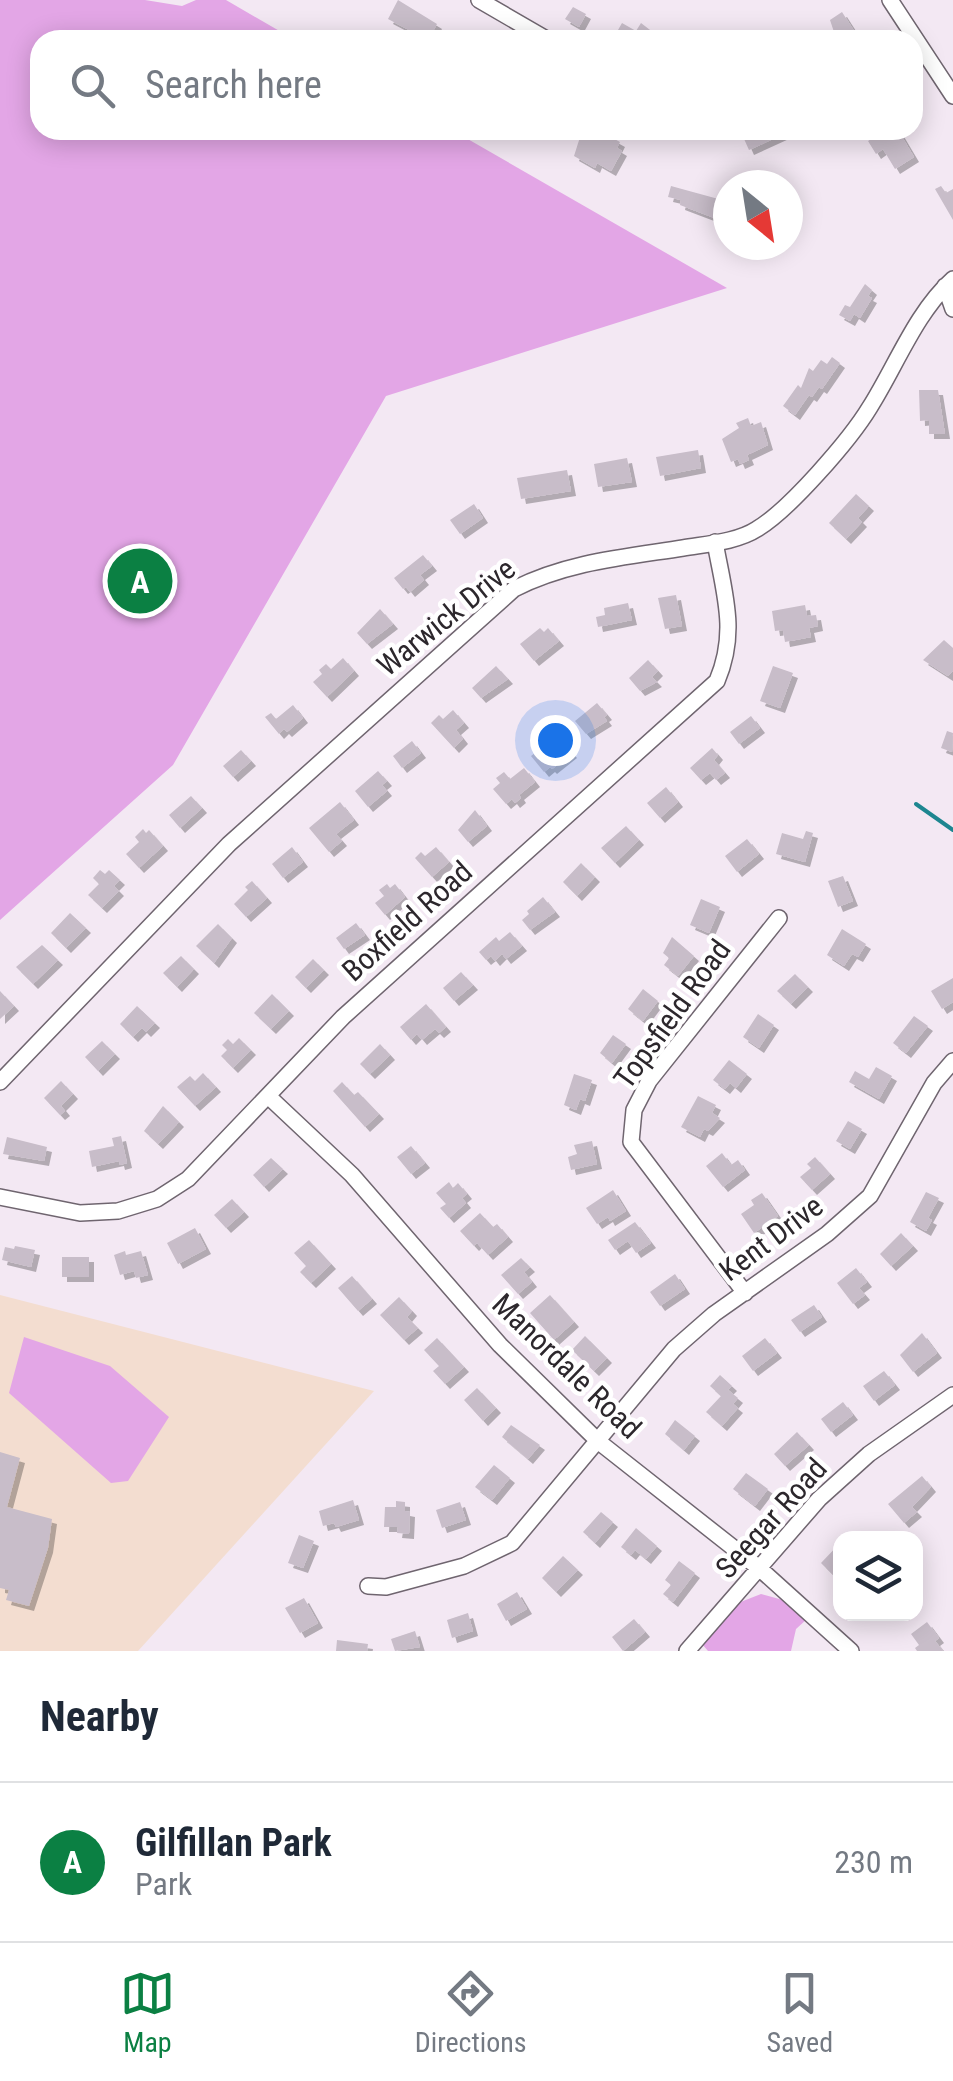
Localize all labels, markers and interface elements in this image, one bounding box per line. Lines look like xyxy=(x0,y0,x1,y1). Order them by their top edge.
search box xyxy=(30,30,923,140)
icon: search xyxy=(65,58,120,113)
text: Search here xyxy=(145,63,322,107)
north arrow xyxy=(713,170,803,260)
pin: A xyxy=(108,544,172,618)
street label: Warwick Drive xyxy=(370,551,522,683)
your location xyxy=(530,715,581,766)
street label: Boxfield Road xyxy=(335,854,479,988)
street label: Topsfield Road xyxy=(606,933,738,1095)
street label: Kent Drive xyxy=(712,1188,830,1288)
street label: Manordale Road xyxy=(485,1286,649,1446)
street label: Seegar Road xyxy=(708,1451,834,1585)
map controls xyxy=(833,1531,923,1621)
button: layers xyxy=(833,1531,923,1621)
text: Nearby xyxy=(40,1692,159,1741)
text: Gilfillan Park xyxy=(135,1821,332,1865)
text: A xyxy=(63,1843,82,1881)
text: 230 m xyxy=(834,1843,913,1881)
text: Park xyxy=(135,1865,192,1903)
tab: Map xyxy=(120,1966,175,2059)
tab: Directions xyxy=(415,1966,527,2059)
tab: Saved xyxy=(766,1966,833,2059)

